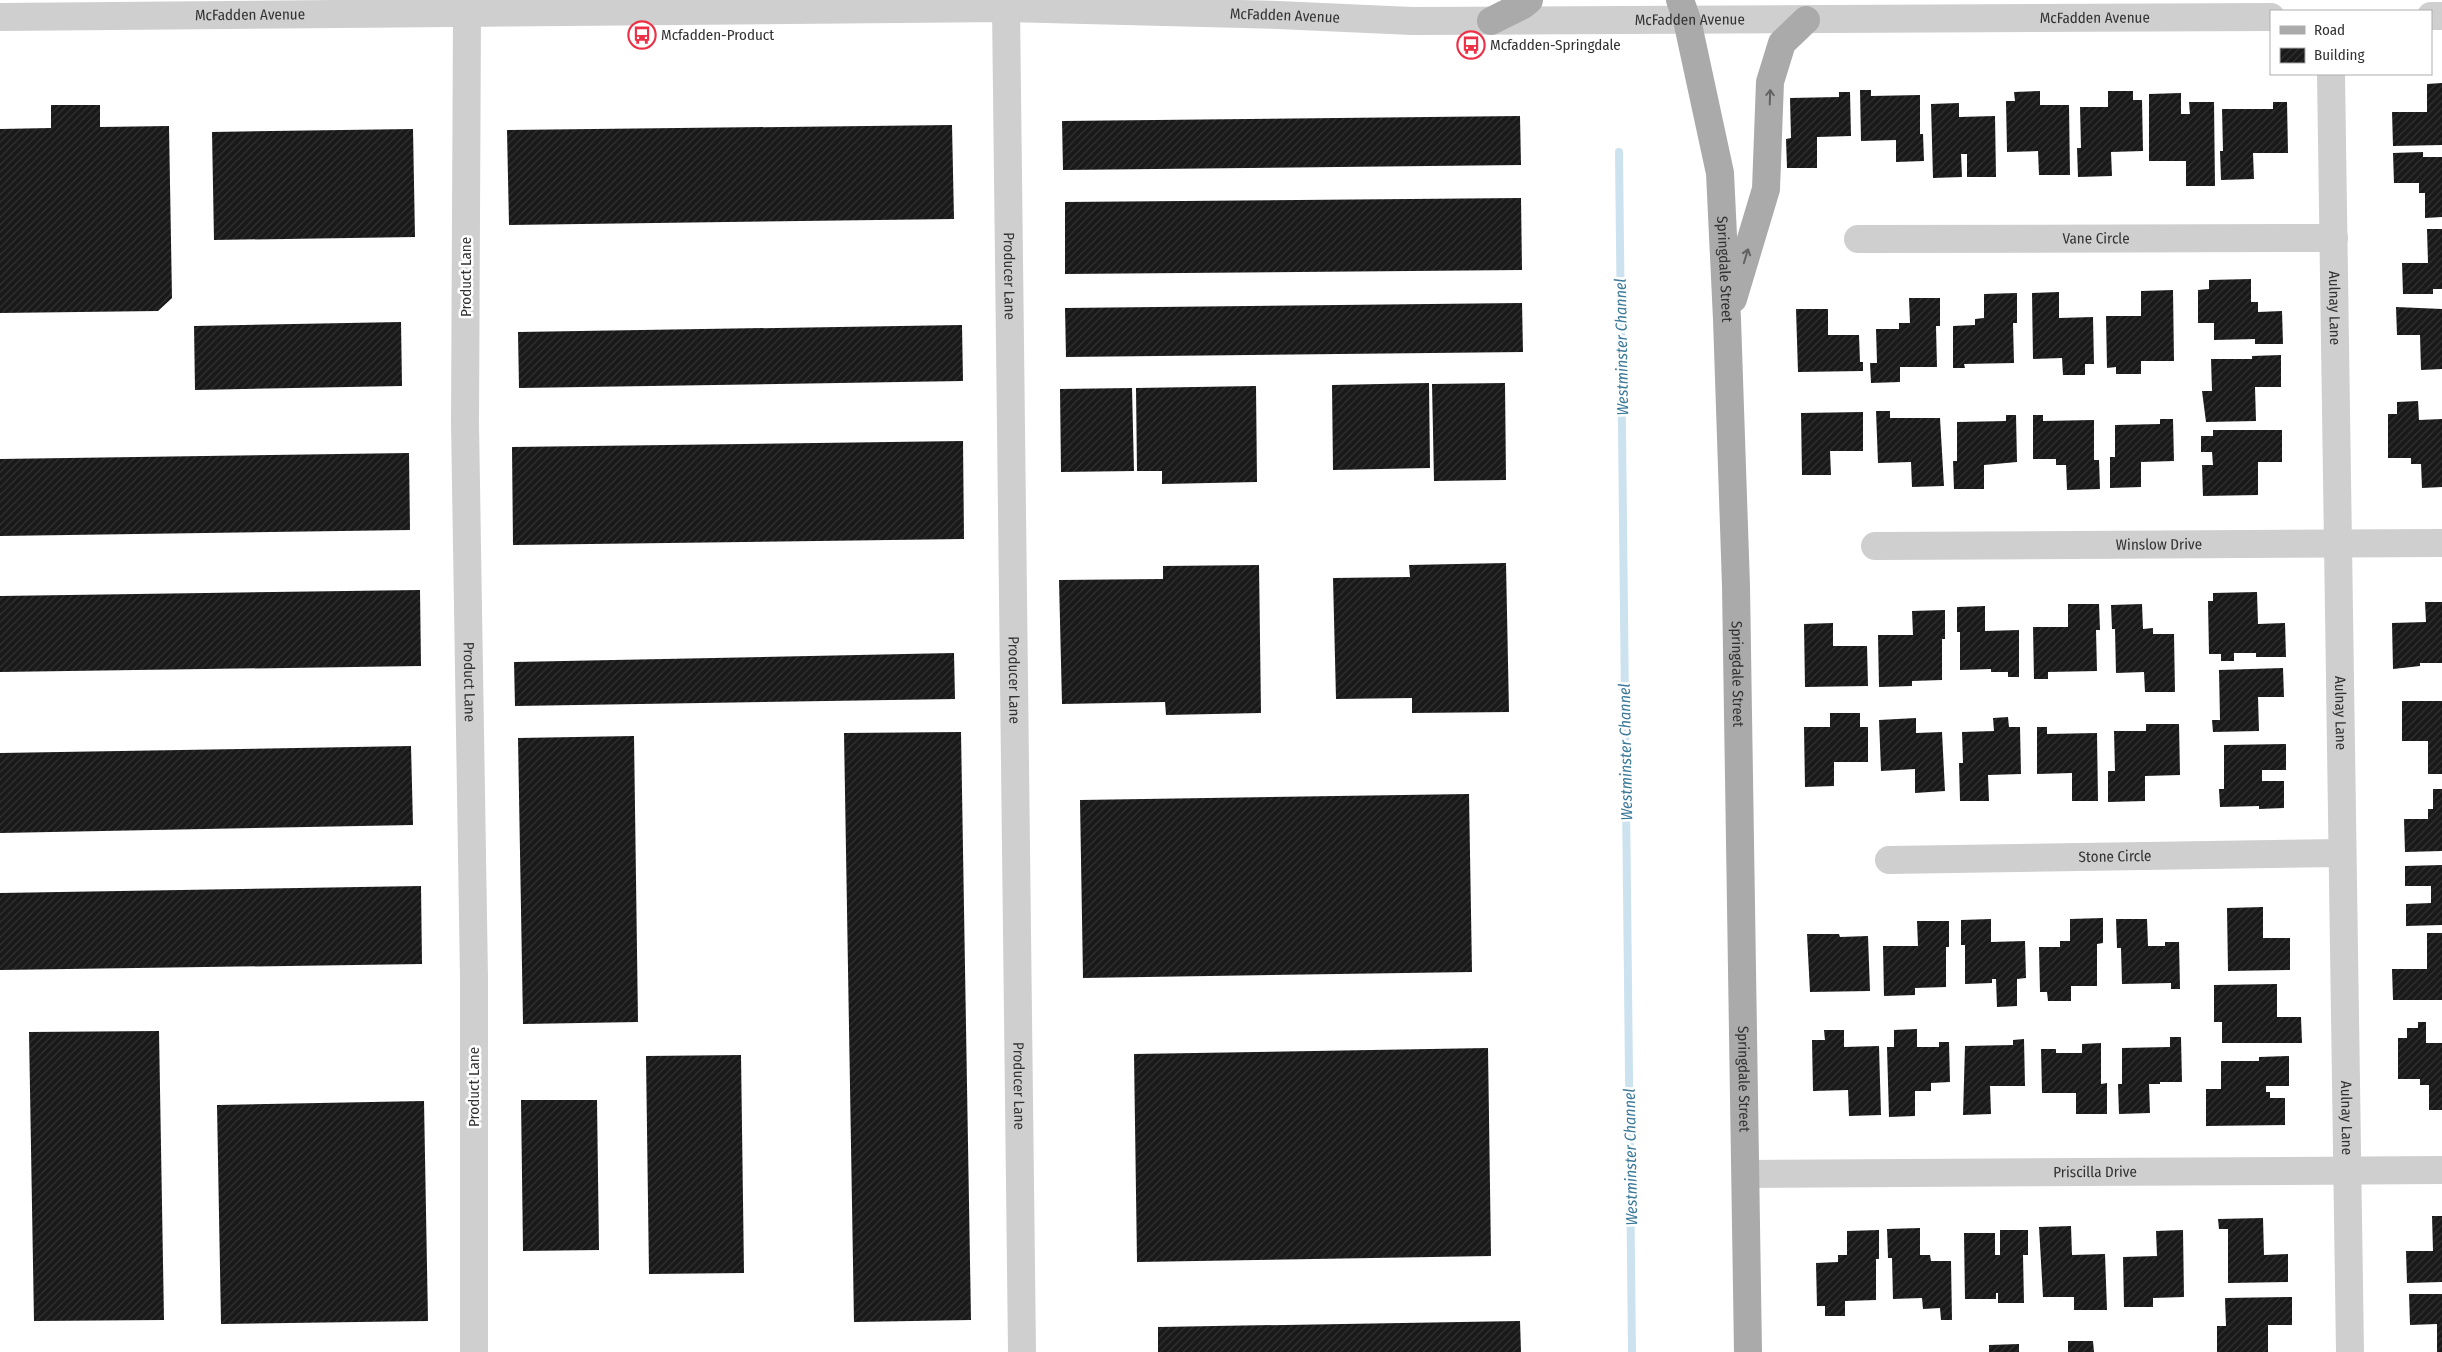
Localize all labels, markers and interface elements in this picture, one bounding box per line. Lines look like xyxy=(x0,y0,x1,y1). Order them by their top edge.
street label: McFadden Avenue xyxy=(195,5,305,24)
street label: McFadden Avenue xyxy=(1230,5,1340,27)
street label: McFadden Avenue xyxy=(2040,9,2150,27)
street label: McFadden Avenue xyxy=(1635,10,1745,29)
legend xyxy=(2270,10,2432,75)
bus stop icon: Mcfadden-Product xyxy=(627,20,657,50)
text: Road xyxy=(2314,21,2345,39)
place label: Mcfadden-Product xyxy=(661,26,774,44)
bus stop icon: Mcfadden-Springdale xyxy=(1456,30,1486,60)
place label: Mcfadden-Springdale xyxy=(1490,36,1621,54)
text: Building xyxy=(2314,46,2365,64)
one-way arrow xyxy=(1765,89,1774,105)
street label: Springdale Street xyxy=(1713,216,1736,323)
street label: Vane Circle xyxy=(2062,229,2130,248)
street label: Producer Lane xyxy=(1000,232,1019,320)
street label: Product Lane xyxy=(457,237,475,317)
one-way arrow xyxy=(1741,248,1751,264)
street label: Aulnay Lane xyxy=(2325,271,2344,345)
water label: Westminster Channel xyxy=(1611,278,1632,416)
street label: Winslow Drive xyxy=(2116,535,2202,554)
street label: Springdale Street xyxy=(1728,621,1747,727)
street label: Producer Lane xyxy=(1004,636,1024,724)
street label: Product Lane xyxy=(460,642,479,722)
street label: Aulnay Lane xyxy=(2331,676,2350,750)
water label: Westminster Channel xyxy=(1615,683,1636,821)
street label: Stone Circle xyxy=(2078,847,2152,866)
street label: Springdale Street xyxy=(1734,1026,1754,1132)
street label: Producer Lane xyxy=(1009,1042,1028,1130)
street label: Product Lane xyxy=(465,1047,483,1127)
street label: Aulnay Lane xyxy=(2337,1081,2356,1155)
water label: Westminster Channel xyxy=(1620,1088,1641,1226)
street label: Priscilla Drive xyxy=(2053,1163,2137,1181)

